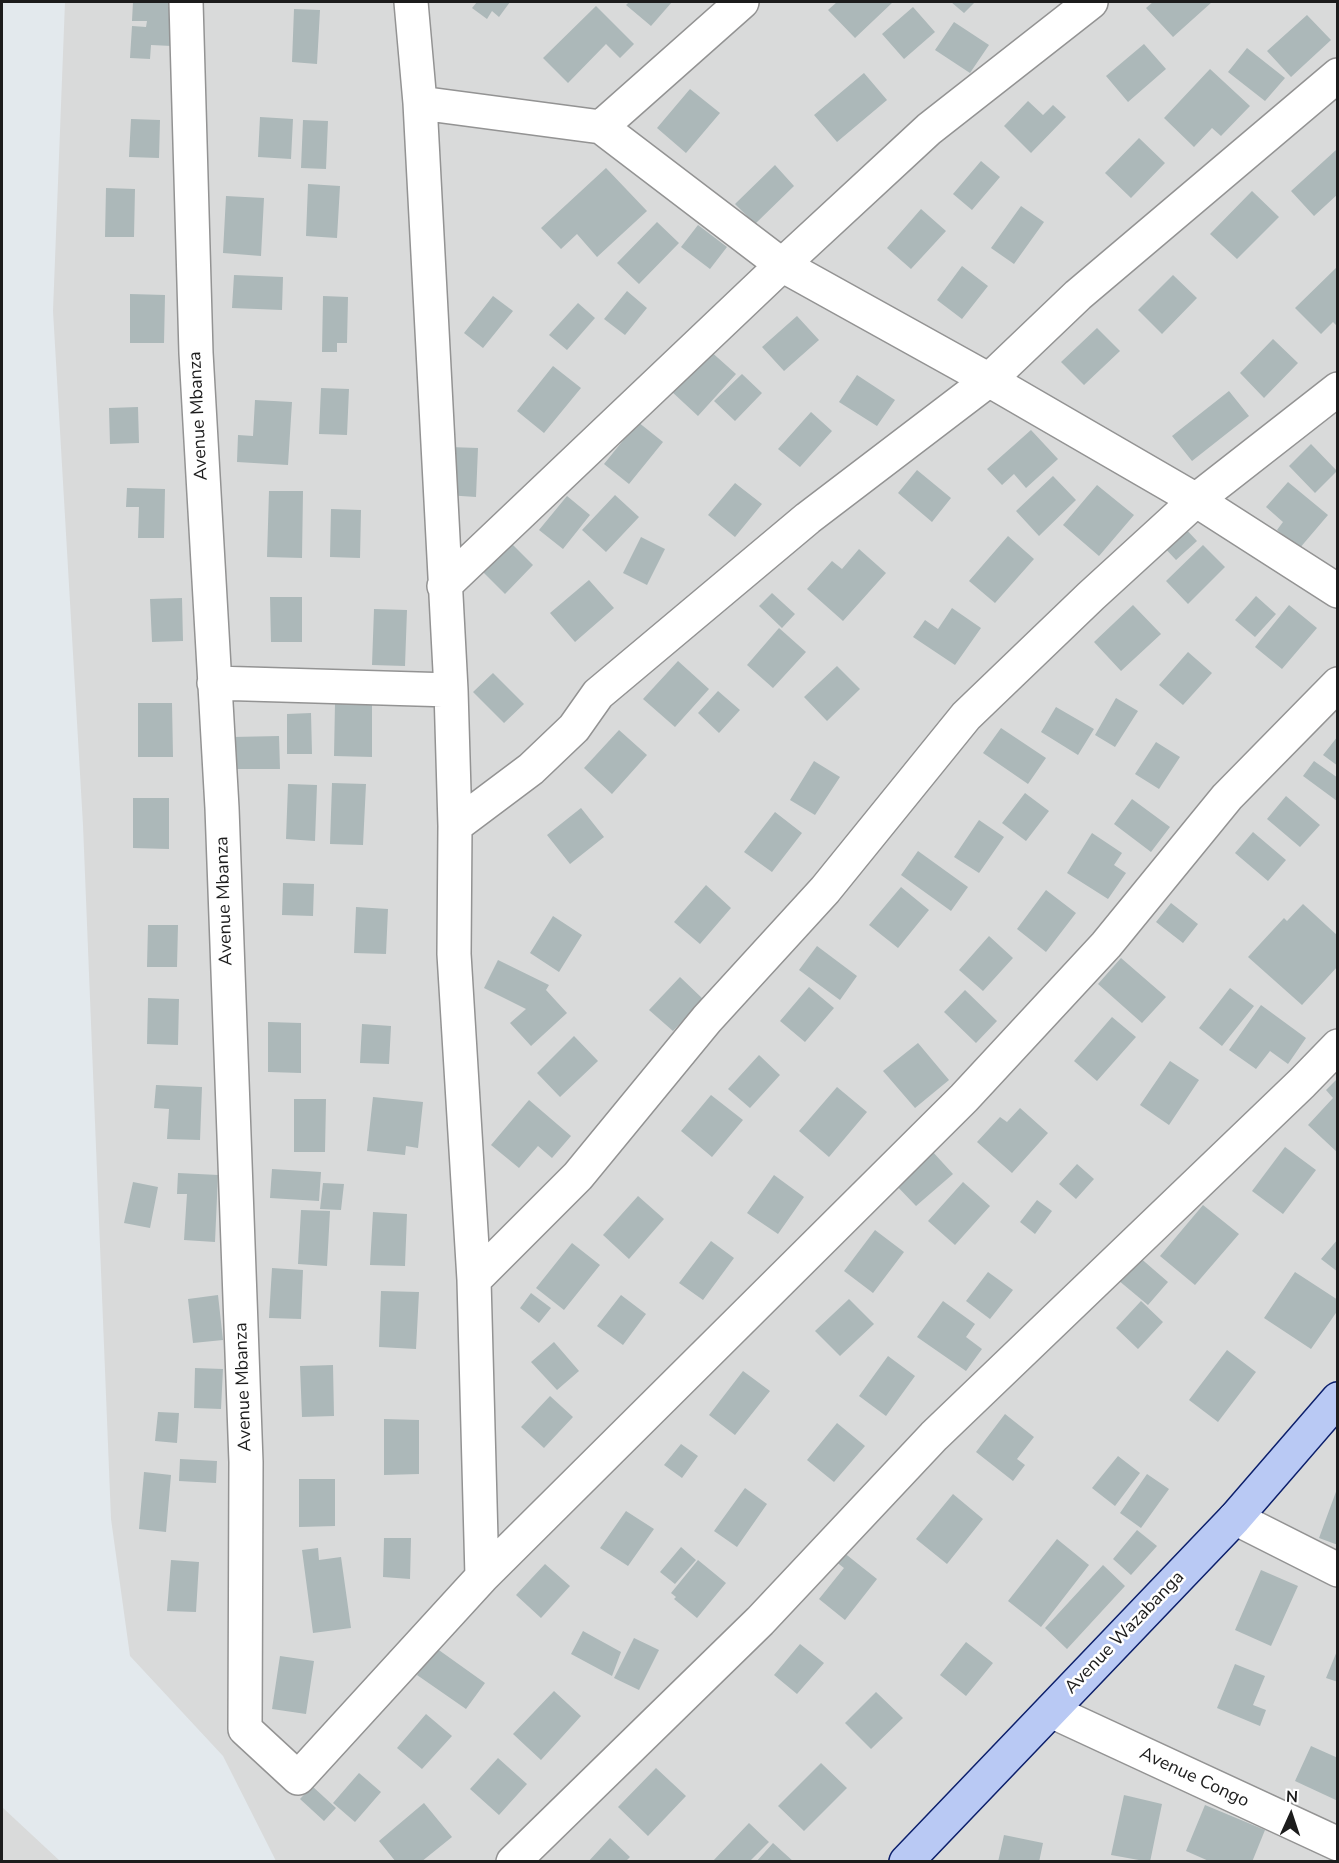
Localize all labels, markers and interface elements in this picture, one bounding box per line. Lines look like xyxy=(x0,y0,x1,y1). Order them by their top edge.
street label: Avenue Mbanza xyxy=(185,351,213,481)
street label: Avenue Mbanza xyxy=(212,836,238,966)
street label: Avenue Mbanza xyxy=(231,1322,257,1452)
street label: Avenue Wazabanga xyxy=(1061,1567,1189,1699)
street label: Avenue Congo xyxy=(1136,1743,1252,1813)
north arrow xyxy=(1261,1785,1321,1845)
text: N xyxy=(1285,1786,1298,1808)

